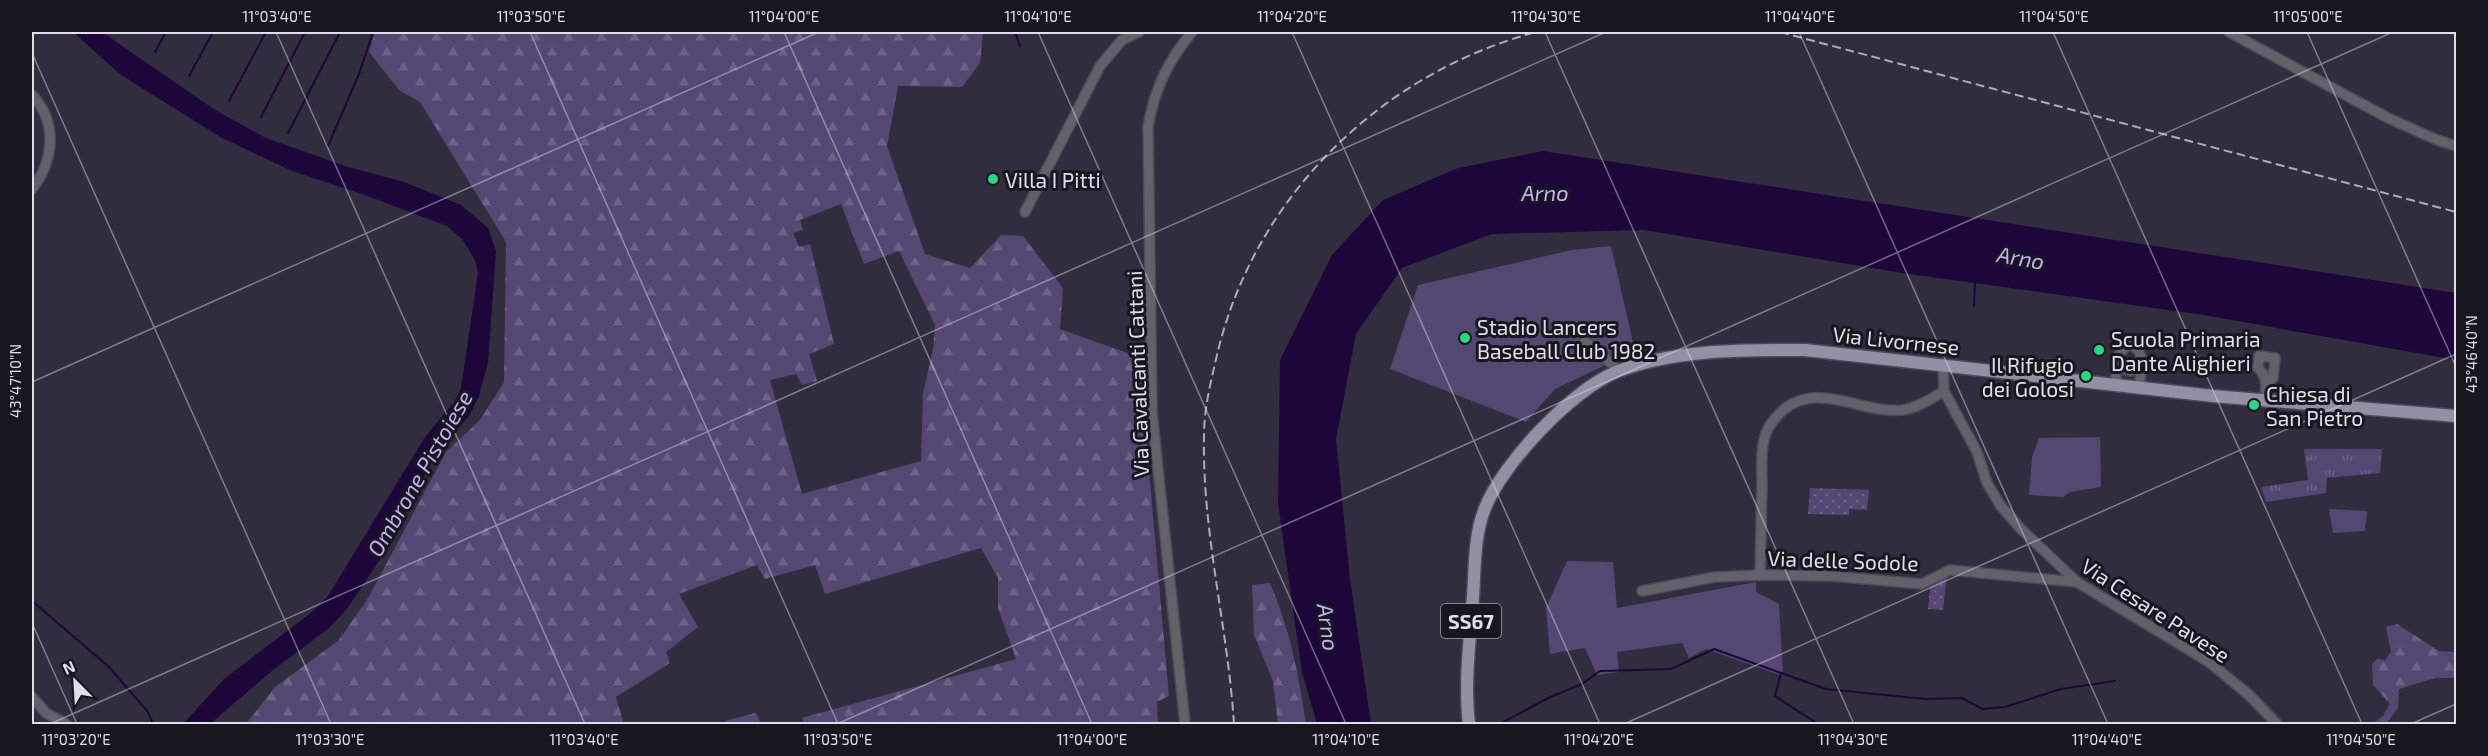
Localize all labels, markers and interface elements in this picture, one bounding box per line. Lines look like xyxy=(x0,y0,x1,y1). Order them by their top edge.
text: 11°03'40"E xyxy=(242,7,312,25)
text: 11°03'50"E xyxy=(497,7,565,25)
text: 11°04'00"E xyxy=(749,7,819,25)
text: 11°04'10"E xyxy=(1004,7,1072,25)
text: 11°04'20"E xyxy=(1257,7,1327,25)
text: 11°04'30"E xyxy=(1511,7,1581,25)
text: 11°04'40"E xyxy=(1765,7,1835,25)
text: 11°04'50"E xyxy=(2019,7,2089,25)
text: 11°05'00"E xyxy=(2273,7,2343,25)
place label: Villa I Pitti xyxy=(1005,167,1101,192)
marker: Villa I Pitti xyxy=(986,172,1000,186)
water label: Arno xyxy=(1520,179,1569,205)
water label: Arno xyxy=(1994,240,2047,274)
street label: Via Cavalcanti Cattani xyxy=(1121,270,1153,478)
place label: Stadio Lancers Baseball Club 1982 xyxy=(1477,314,1655,363)
text: 43°46'40"N xyxy=(2462,315,2480,393)
street label: Via Livornese xyxy=(1832,321,1960,359)
place label: Scuola Primaria Dante Alighieri xyxy=(2111,326,2261,375)
marker: Stadio Lancers Baseball Club 1982 xyxy=(1458,331,1472,345)
marker: Scuola Primaria Dante Alighieri xyxy=(2092,343,2106,357)
text: 43°47'10"N xyxy=(6,344,24,418)
place label: Il Rifugio dei Golosi xyxy=(1982,352,2074,401)
marker: Il Rifugio dei Golosi xyxy=(2079,369,2093,383)
place label: Chiesa di San Pietro xyxy=(2266,381,2363,430)
water label: Ombrone Pistoiese xyxy=(361,385,477,561)
marker: Chiesa di San Pietro xyxy=(2247,398,2261,412)
street label: Via delle Sodole xyxy=(1767,545,1919,575)
street label: Via Cesare Pavese xyxy=(2077,553,2235,667)
water label: Arno xyxy=(1313,601,1345,652)
road number: SS67 xyxy=(1441,604,1501,638)
north arrow xyxy=(45,651,105,711)
text: N xyxy=(60,656,78,678)
text: 11°03'20"E xyxy=(41,730,111,748)
text: 11°03'30"E xyxy=(296,730,365,748)
text: 11°03'40"E xyxy=(549,730,619,748)
text: 11°03'50"E xyxy=(804,730,872,748)
text: 11°04'00"E xyxy=(1057,730,1127,748)
text: 11°04'10"E xyxy=(1312,730,1380,748)
text: 11°04'20"E xyxy=(1564,730,1634,748)
text: 11°04'30"E xyxy=(1818,730,1888,748)
text: 11°04'40"E xyxy=(2072,730,2142,748)
text: 11°04'50"E xyxy=(2326,730,2396,748)

